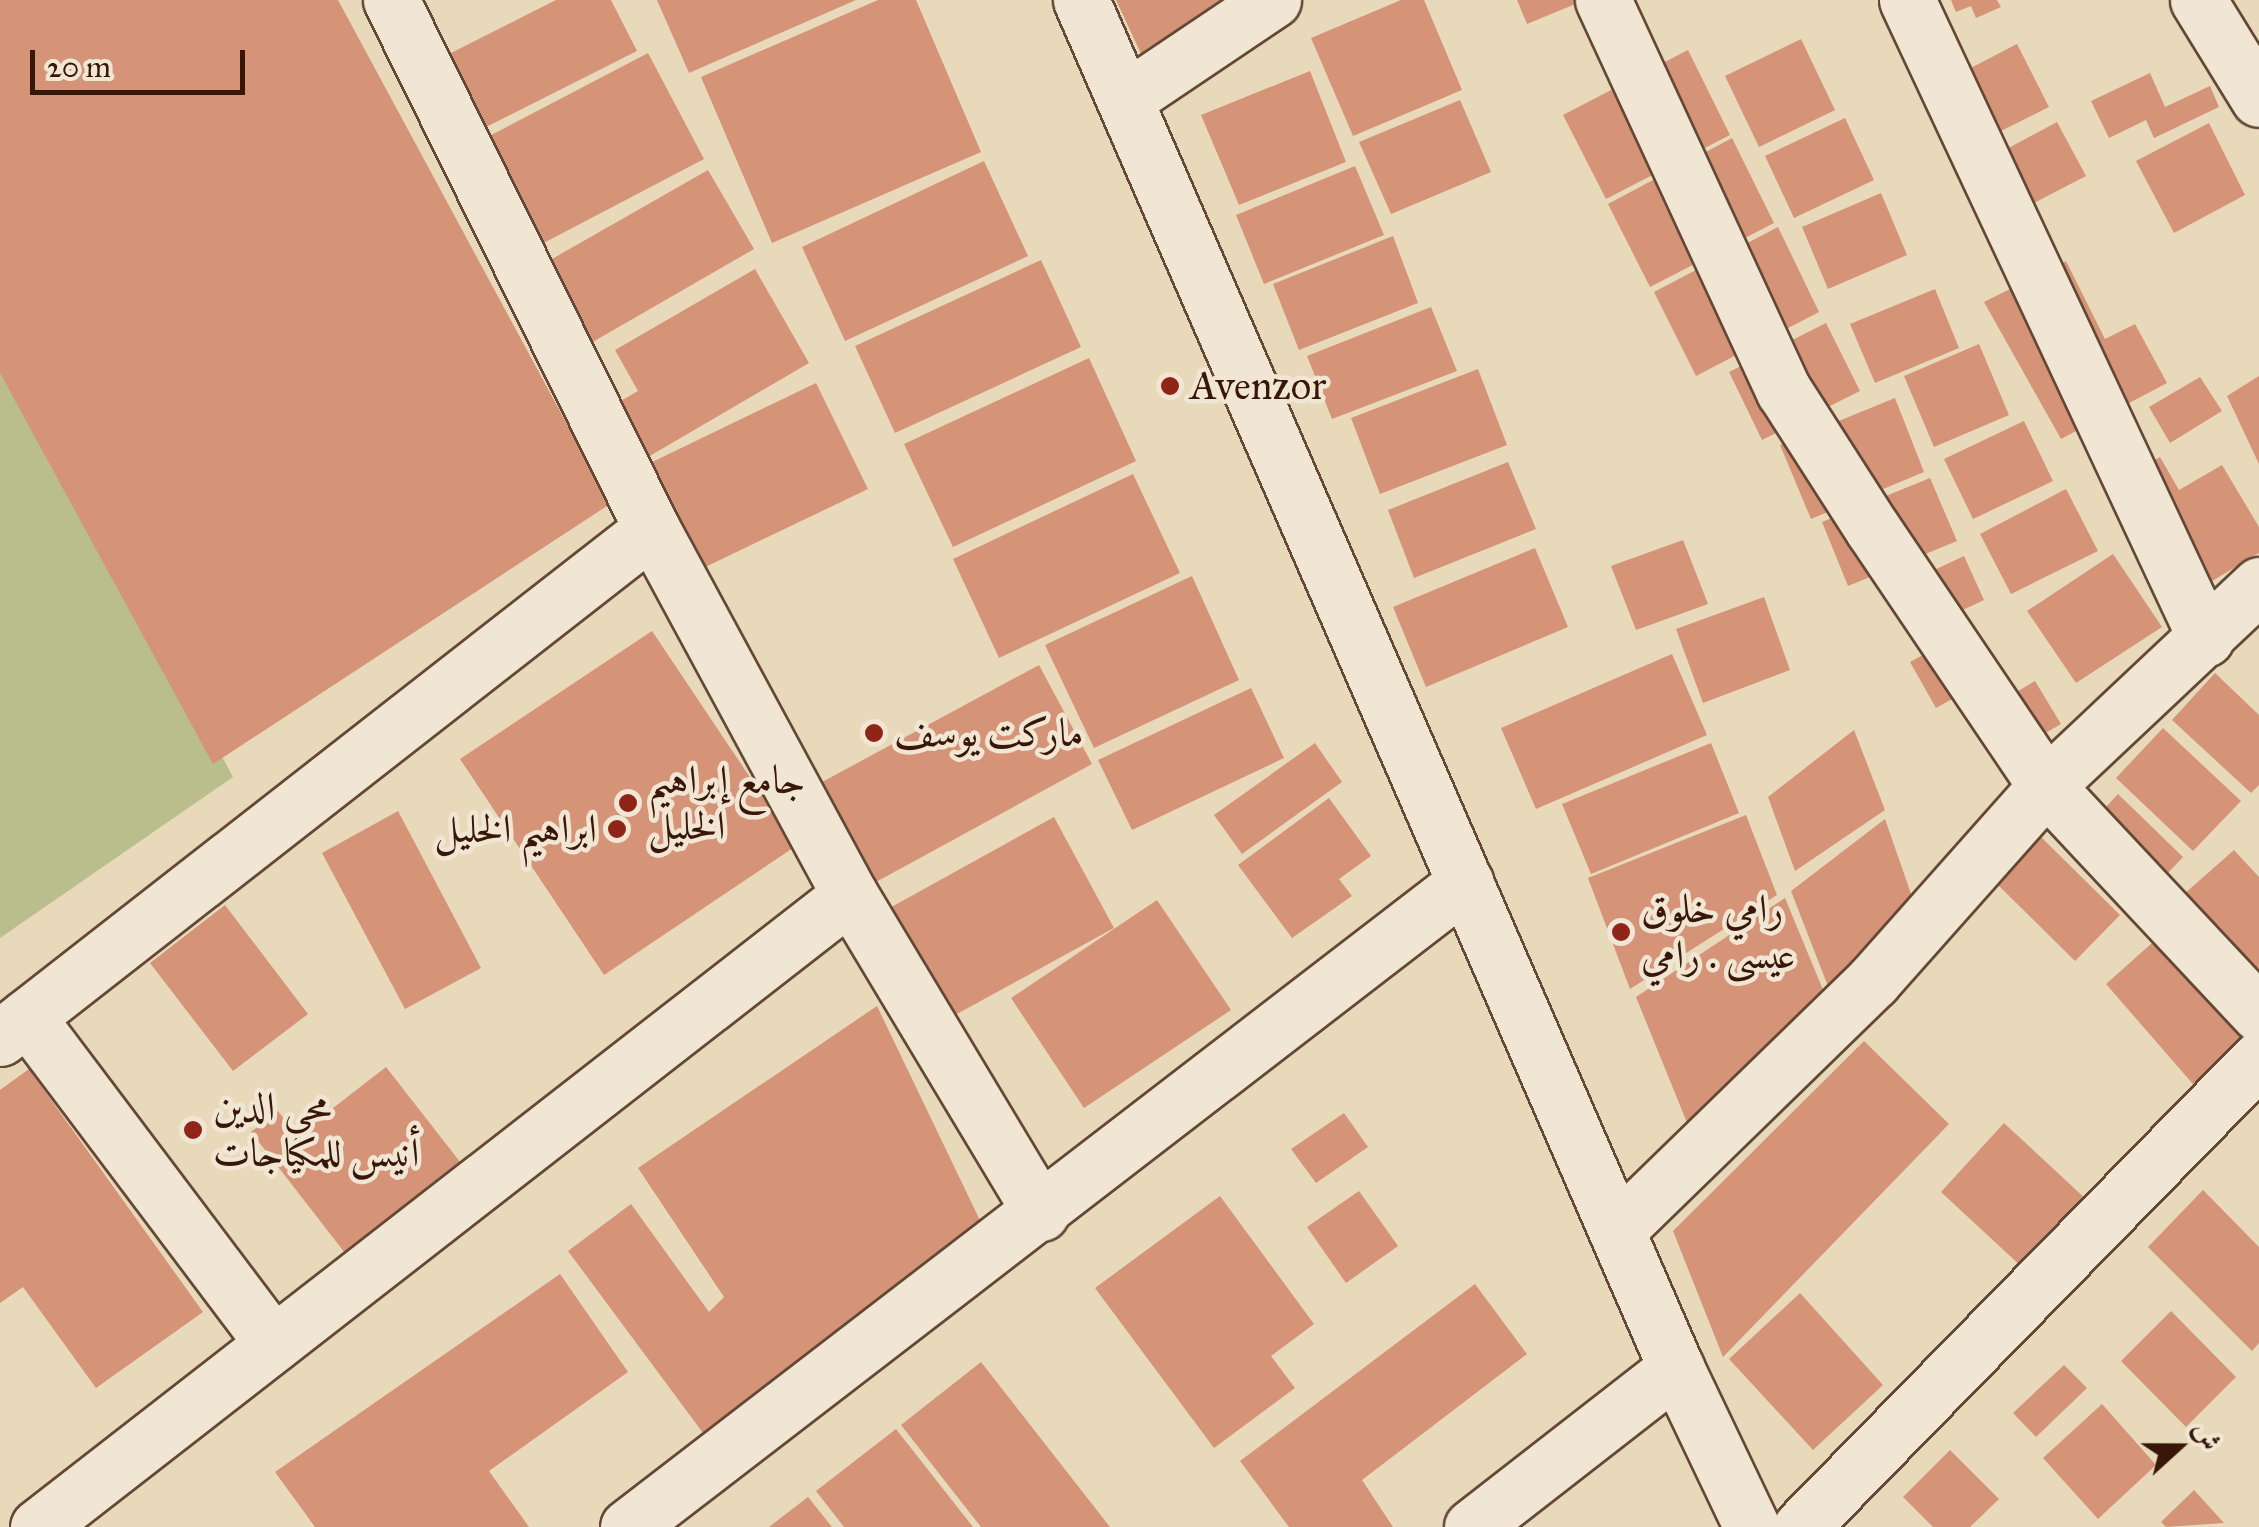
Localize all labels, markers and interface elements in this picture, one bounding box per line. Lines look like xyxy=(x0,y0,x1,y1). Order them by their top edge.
scale bar xyxy=(35,30,250,92)
text: 20 m xyxy=(47,49,111,85)
place label: Avenzor xyxy=(1190,362,1326,410)
marker: Avenzor xyxy=(1159,375,1181,397)
place label: ماركت يوسف xyxy=(894,709,1083,757)
marker: ماركت يوسف xyxy=(863,722,885,744)
place label: جامع إبراهيم الخليل xyxy=(648,756,805,850)
marker: جامع إبراهيم الخليل xyxy=(617,792,639,814)
place label: ابراهيم الخليل xyxy=(434,805,597,853)
marker: ابراهيم الخليل xyxy=(606,818,628,840)
place label: رامي خلوق عيسى . رامي xyxy=(1641,885,1795,979)
marker: رامي خلوق عيسى . رامي xyxy=(1610,921,1632,943)
place label: محي الدين أنيس للمكياجات xyxy=(213,1083,419,1177)
marker: محي الدين أنيس للمكياجات xyxy=(182,1119,204,1141)
north arrow xyxy=(2129,1397,2229,1497)
text: ش xyxy=(2186,1417,2229,1455)

